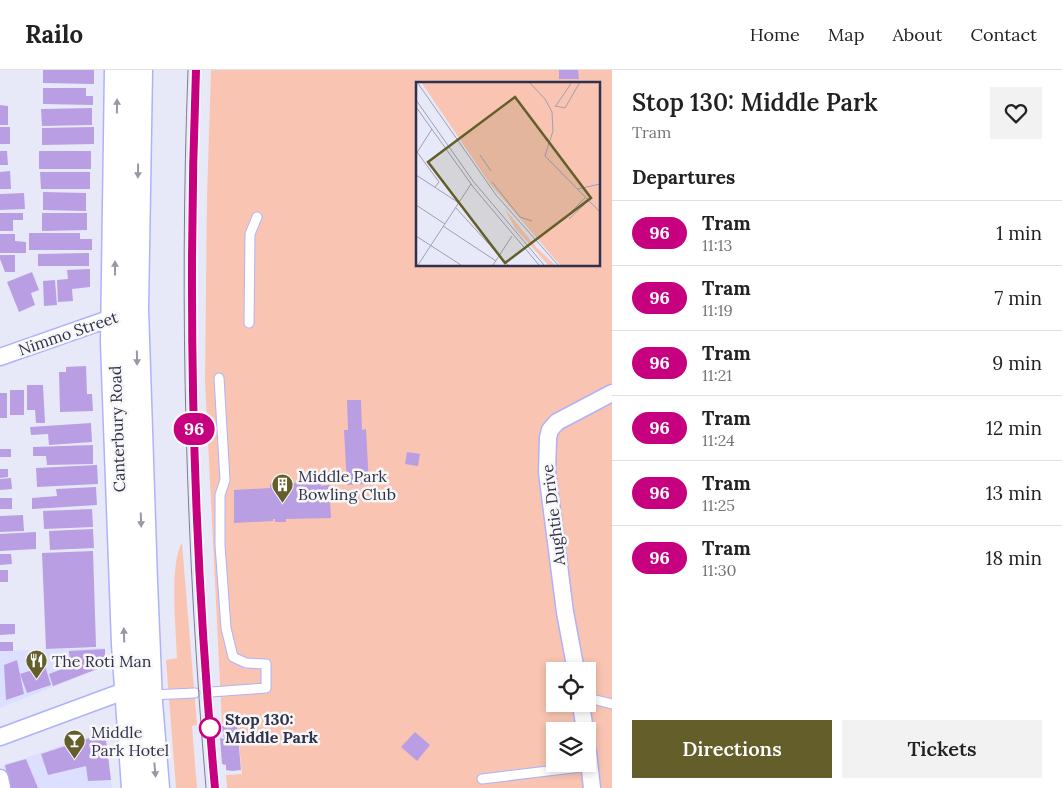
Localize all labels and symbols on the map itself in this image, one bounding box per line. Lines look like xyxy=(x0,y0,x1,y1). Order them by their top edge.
inset map xyxy=(416,82,600,266)
one-way arrow xyxy=(114,97,122,113)
one-way arrow xyxy=(133,163,141,179)
one-way arrow xyxy=(111,260,119,276)
street label: Nimmo Street xyxy=(15,306,121,359)
one-way arrow xyxy=(133,350,141,366)
street label: Canterbury Road xyxy=(105,365,129,493)
line badge: 96 xyxy=(172,413,216,445)
street label: Aughtie Drive xyxy=(537,463,569,568)
place label: Middle Park Bowling Club xyxy=(298,466,396,504)
building icon: Middle Park Bowling Club xyxy=(270,473,294,504)
one-way arrow xyxy=(138,513,146,529)
one-way arrow xyxy=(120,626,128,642)
restaurant icon: The Roti Man xyxy=(24,649,48,680)
place label: The Roti Man xyxy=(52,651,152,671)
place label: Stop 130: Middle Park xyxy=(225,709,319,747)
marker: Stop 130: Middle Park xyxy=(199,717,221,739)
place label: Middle Park Hotel xyxy=(91,722,169,760)
bar icon: Middle Park Hotel xyxy=(63,729,87,760)
one-way arrow xyxy=(151,762,159,778)

